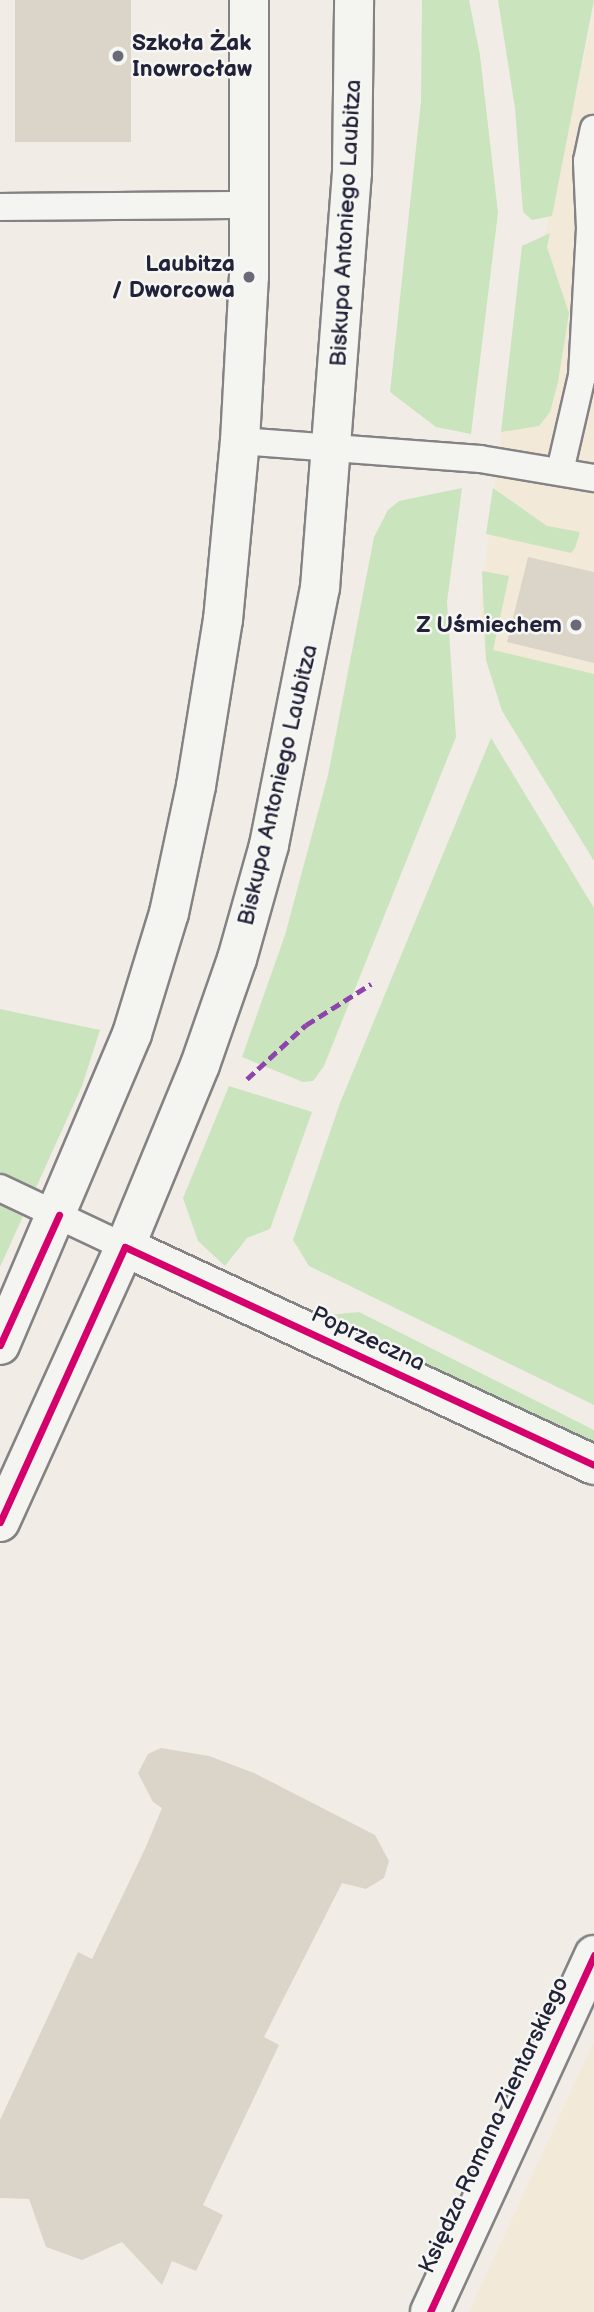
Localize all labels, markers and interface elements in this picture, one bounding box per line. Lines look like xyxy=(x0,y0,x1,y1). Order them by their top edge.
place label: Szkoła Żak Inowrocław xyxy=(132,29,252,83)
marker: Szkoła Żak Inowrocław xyxy=(110,48,126,64)
street label: Biskupa Antoniego Laubitza xyxy=(325,79,367,367)
place label: Laubitza / Dworcowa xyxy=(111,250,235,304)
marker: Laubitza / Dworcowa xyxy=(241,269,257,285)
place label: Z Uśmiechem xyxy=(416,611,562,639)
marker: Z Uśmiechem xyxy=(568,617,584,633)
street label: Biskupa Antoniego Laubitza xyxy=(232,642,324,928)
street label: Poprzeczna xyxy=(307,1301,429,1377)
street label: Księdza Romana Zientarskiego xyxy=(413,1972,575,2278)

